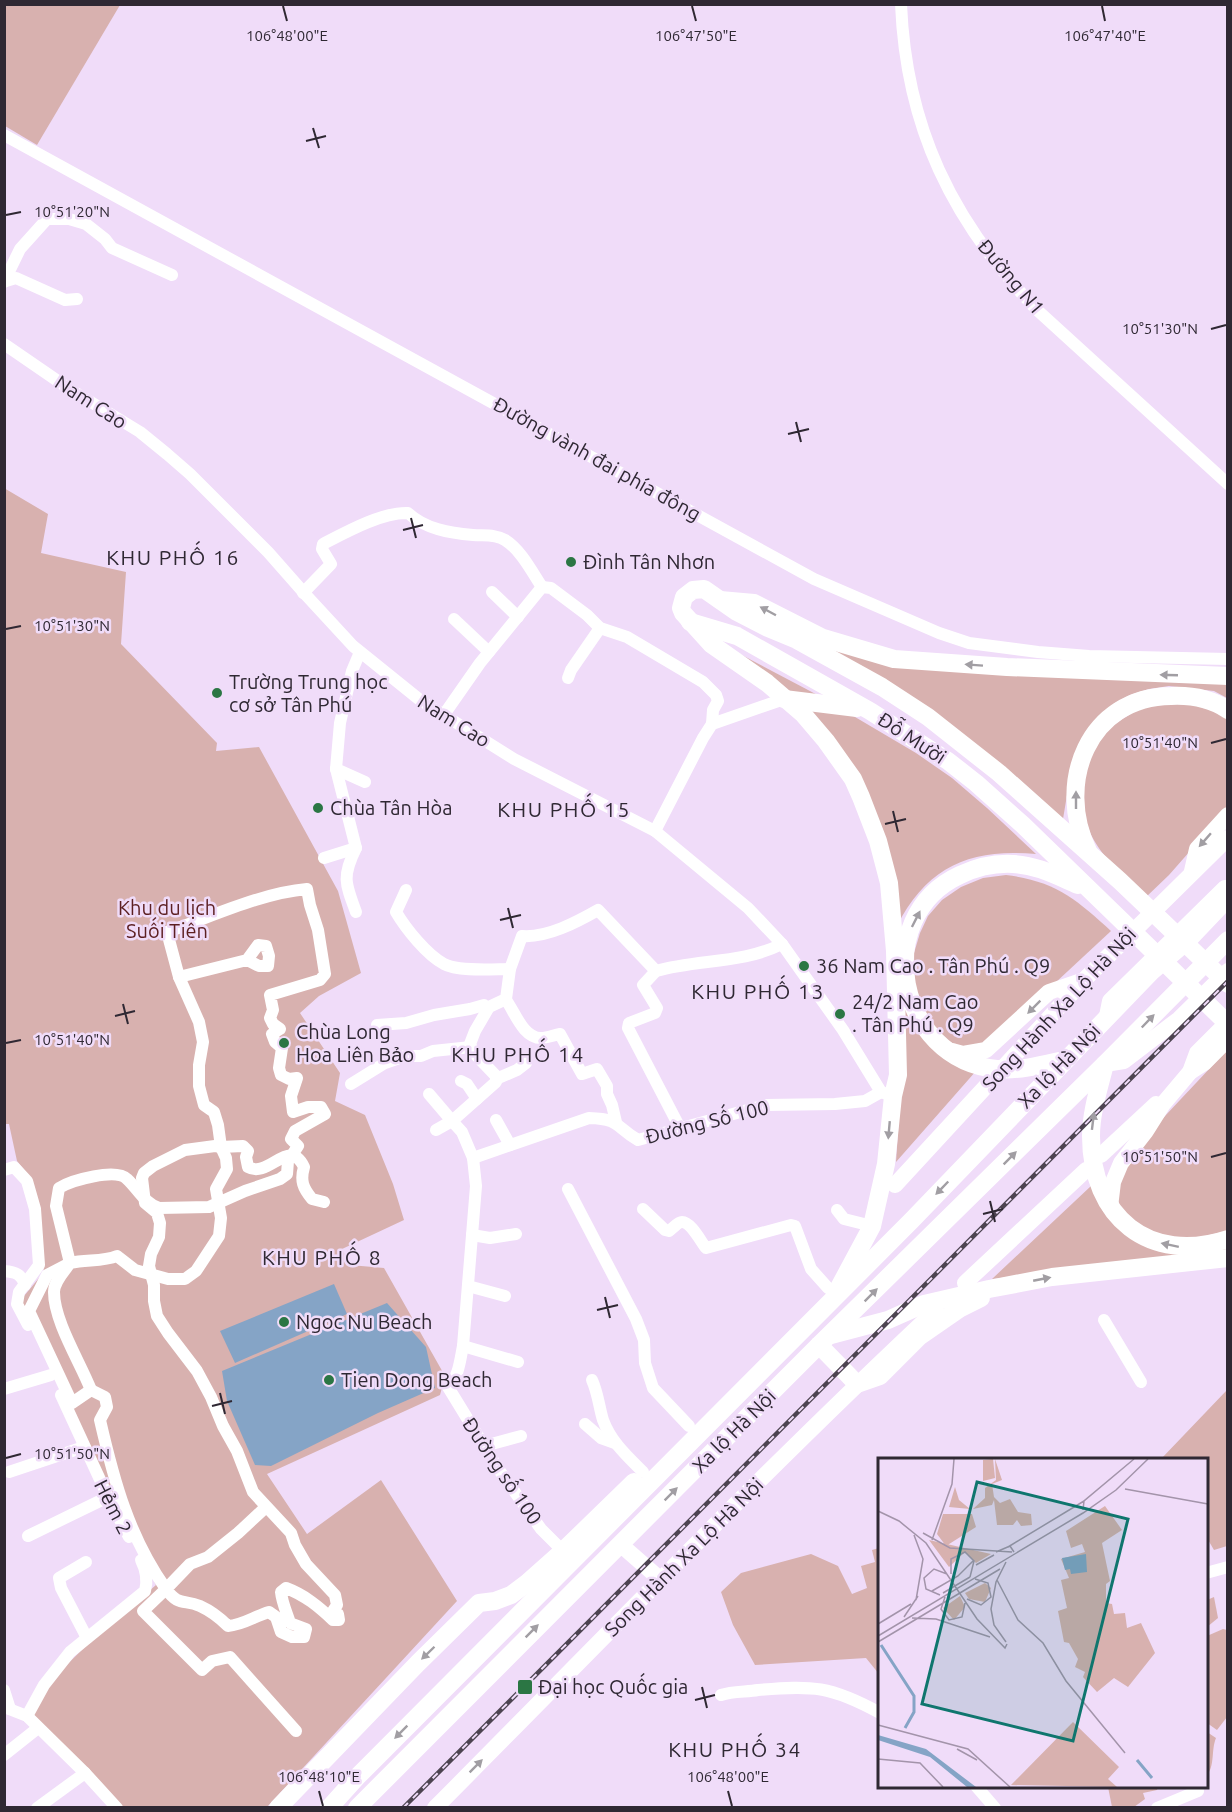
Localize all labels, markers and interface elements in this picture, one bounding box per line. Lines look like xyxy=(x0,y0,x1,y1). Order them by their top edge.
text: 106°48'00"E xyxy=(246,27,328,44)
text: 106°47'50"E xyxy=(655,27,737,44)
text: 106°47'40"E xyxy=(1064,27,1146,44)
text: 10°51'20"N xyxy=(34,203,110,220)
street label: Đường N1 xyxy=(973,234,1049,319)
text: 10°51'30"N xyxy=(1122,320,1198,337)
street label: Nam Cao xyxy=(51,370,131,433)
street label: Đường vành đai phía đông xyxy=(490,392,705,525)
district label: KHU PHỐ 16 xyxy=(106,540,240,569)
place label: Đình Tân Nhơn xyxy=(583,550,715,573)
marker: Đình Tân Nhơn xyxy=(564,555,578,569)
one-way arrow xyxy=(759,606,776,616)
text: 10°51'30"N xyxy=(34,617,110,634)
one-way arrow xyxy=(965,661,984,670)
place label: Trường Trung học cơ sở Tân Phú xyxy=(229,670,387,716)
one-way arrow xyxy=(1160,670,1179,679)
marker: Trường Trung học cơ sở Tân Phú xyxy=(210,686,224,700)
street label: Nam Cao xyxy=(414,689,495,752)
street label: Đỗ Mười xyxy=(874,705,952,768)
text: 10°51'40"N xyxy=(1122,734,1198,751)
one-way arrow xyxy=(1071,790,1081,809)
district label: KHU PHỐ 15 xyxy=(497,792,631,821)
place label: Chùa Tân Hòa xyxy=(330,796,453,819)
marker: Chùa Tân Hòa xyxy=(311,801,325,815)
one-way arrow xyxy=(1199,832,1212,847)
park label: Khu du lịch Suối Tiên xyxy=(118,896,216,942)
one-way arrow xyxy=(911,910,920,927)
street label: Song Hành Xa Lộ Hà Nội xyxy=(977,922,1140,1095)
place label: 36 Nam Cao . Tân Phú . Q9 xyxy=(816,954,1050,977)
marker: 36 Nam Cao . Tân Phú . Q9 xyxy=(797,959,811,973)
district label: KHU PHỐ 13 xyxy=(691,974,825,1003)
place label: 24/2 Nam Cao . Tân Phú . Q9 xyxy=(852,990,978,1036)
one-way arrow xyxy=(1027,1000,1042,1014)
marker: 24/2 Nam Cao . Tân Phú . Q9 xyxy=(833,1007,847,1021)
one-way arrow xyxy=(1141,1013,1155,1028)
street label: Xa lộ Hà Nội xyxy=(1013,1019,1105,1113)
place label: Chùa Long Hoa Liên Bảo xyxy=(296,1020,414,1066)
text: 10°51'40"N xyxy=(34,1031,110,1048)
marker: Chùa Long Hoa Liên Bảo xyxy=(277,1036,291,1050)
district label: KHU PHỐ 14 xyxy=(451,1037,585,1066)
street label: Đường Số 100 xyxy=(642,1092,771,1148)
one-way arrow xyxy=(1088,1111,1098,1130)
one-way arrow xyxy=(884,1120,894,1139)
text: 10°51'50"N xyxy=(1122,1148,1198,1165)
one-way arrow xyxy=(1002,1152,1016,1166)
one-way arrow xyxy=(935,1181,949,1195)
district label: KHU PHỐ 8 xyxy=(262,1240,382,1269)
one-way arrow xyxy=(1160,1240,1179,1249)
one-way arrow xyxy=(1032,1274,1051,1283)
one-way arrow xyxy=(863,1288,878,1302)
place label: Ngoc Nu Beach xyxy=(296,1310,432,1333)
marker: Ngoc Nu Beach xyxy=(277,1315,291,1329)
place label: Tien Dong Beach xyxy=(341,1368,493,1391)
marker: Tien Dong Beach xyxy=(322,1373,336,1387)
street label: Xa lộ Hà Nội xyxy=(687,1384,780,1477)
street label: Đường số 100 xyxy=(458,1411,549,1529)
text: 10°51'50"N xyxy=(34,1445,110,1462)
inset map xyxy=(878,1458,1208,1788)
street label: Song Hành Xa Lộ Hà Nội xyxy=(600,1473,768,1641)
street label: Hẻm 2 xyxy=(90,1476,137,1538)
one-way arrow xyxy=(663,1487,677,1501)
one-way arrow xyxy=(525,1624,540,1638)
one-way arrow xyxy=(421,1645,435,1659)
place label: Đại học Quốc gia xyxy=(538,1672,688,1698)
marker: Đại học Quốc gia xyxy=(516,1678,534,1696)
one-way arrow xyxy=(394,1725,408,1740)
district label: KHU PHỐ 34 xyxy=(668,1732,802,1761)
one-way arrow xyxy=(469,1759,483,1773)
text: 106°48'10"E xyxy=(278,1768,360,1785)
text: 106°48'00"E xyxy=(687,1768,769,1785)

